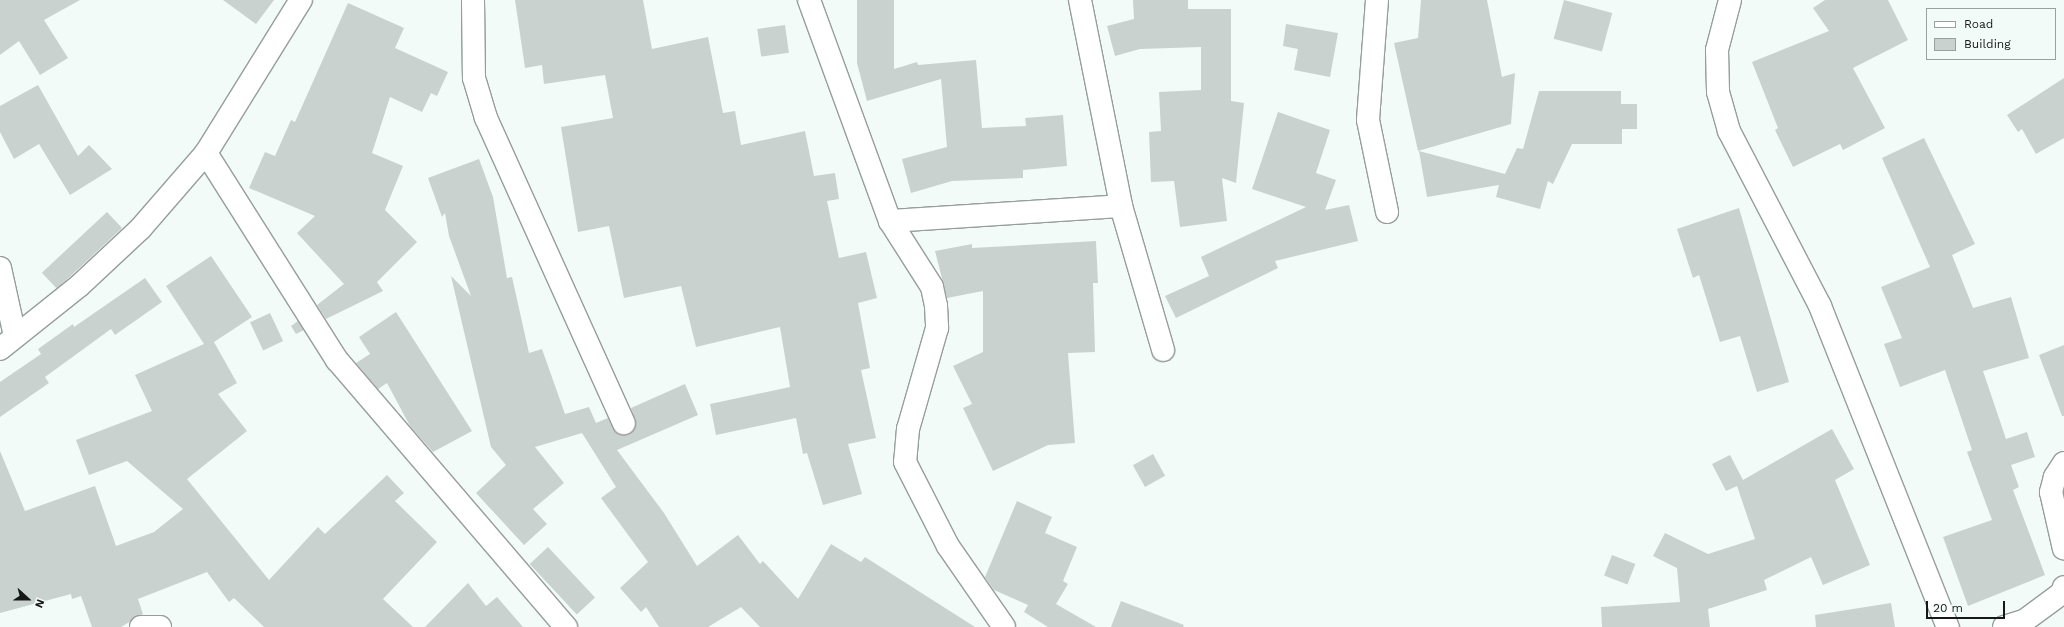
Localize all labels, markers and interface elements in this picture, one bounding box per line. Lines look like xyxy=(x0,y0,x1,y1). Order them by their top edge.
legend xyxy=(1926,8,2056,60)
text: Road xyxy=(1964,17,1993,31)
text: Building xyxy=(1964,37,2011,51)
north arrow xyxy=(8,579,48,619)
scale bar xyxy=(1928,593,2007,619)
text: N xyxy=(32,597,47,610)
text: 20 m xyxy=(1933,601,1963,615)

